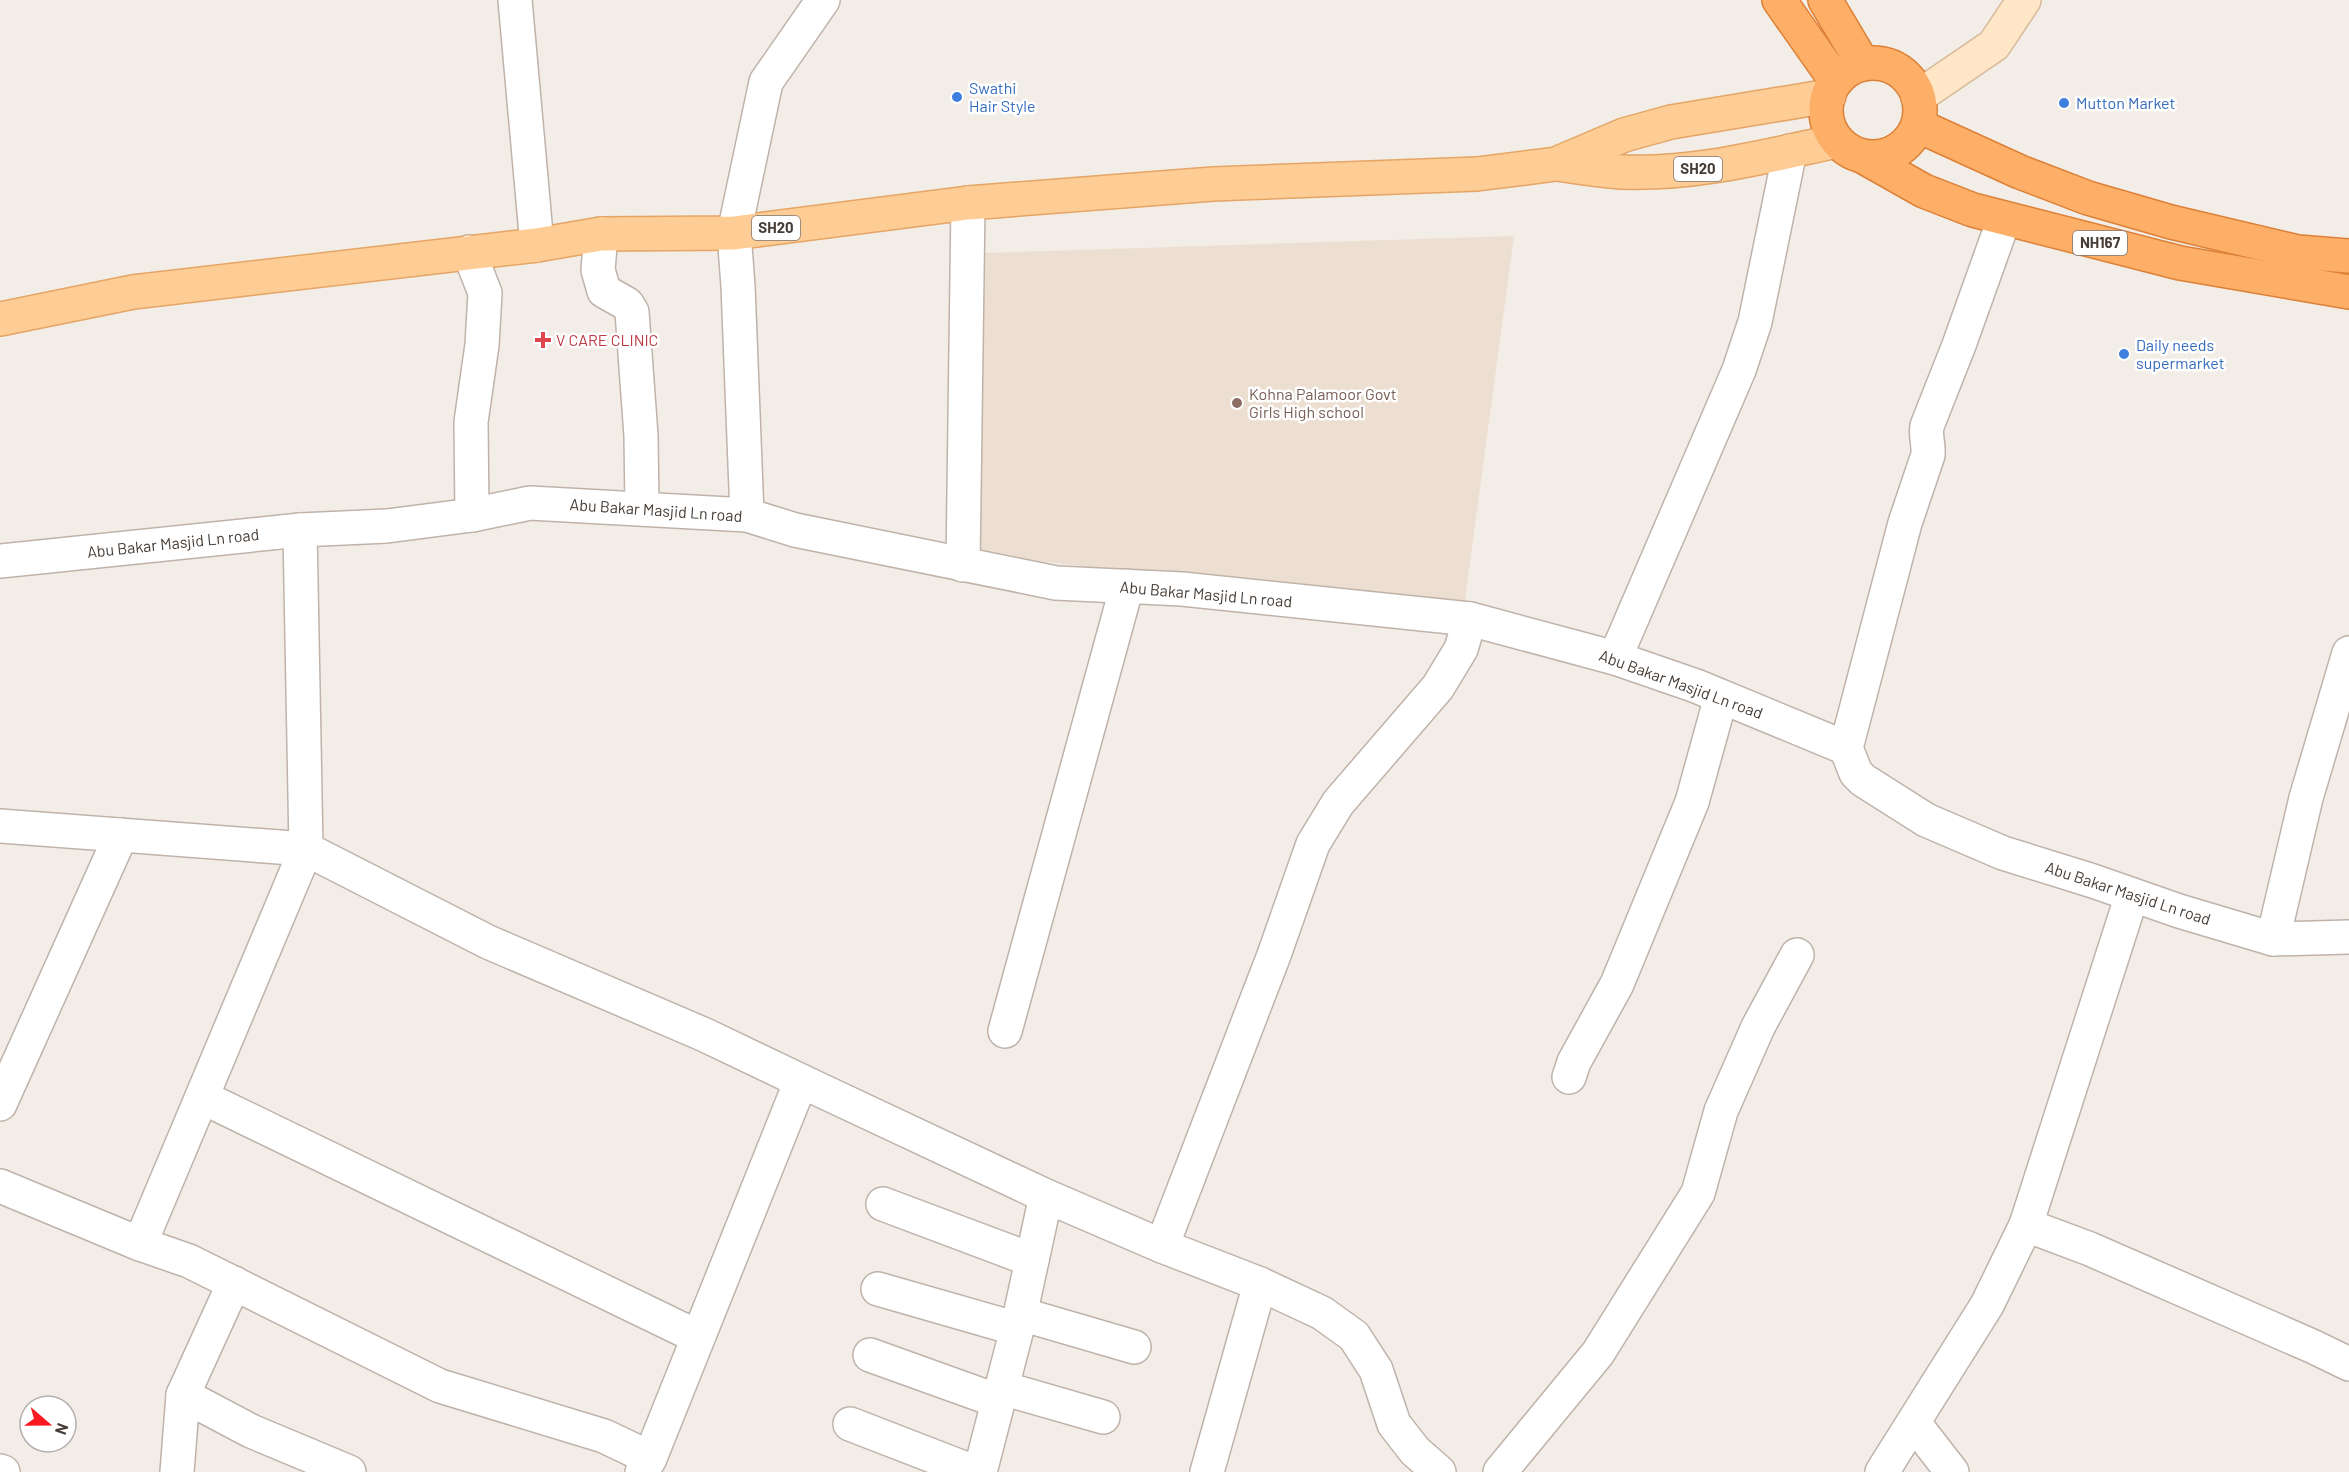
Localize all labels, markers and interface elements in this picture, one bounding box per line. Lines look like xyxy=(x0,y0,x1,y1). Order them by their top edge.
place label: Swathi Hair Style xyxy=(969,78,1036,115)
marker: Swathi Hair Style xyxy=(950,90,964,104)
place label: Mutton Market xyxy=(2076,93,2175,112)
marker: Mutton Market xyxy=(2057,96,2071,110)
road number: SH20 xyxy=(1674,157,1722,181)
road number: SH20 xyxy=(752,216,800,240)
road number: NH167 xyxy=(2073,231,2127,255)
place label: V CARE CLINIC xyxy=(556,330,658,349)
marker: V CARE CLINIC xyxy=(534,331,552,349)
place label: Daily needs supermarket xyxy=(2136,335,2225,372)
marker: Daily needs supermarket xyxy=(2117,347,2131,361)
place label: Kohna Palamoor Govt Girls High school xyxy=(1249,384,1397,421)
marker: Kohna Palamoor Govt Girls High school xyxy=(1230,396,1244,410)
street label: Abu Bakar Masjid Ln road xyxy=(569,494,743,525)
street label: Abu Bakar Masjid Ln road xyxy=(86,524,260,561)
street label: Abu Bakar Masjid Ln road xyxy=(1119,577,1293,611)
street label: Abu Bakar Masjid Ln road xyxy=(1597,645,1766,722)
street label: Abu Bakar Masjid Ln road xyxy=(2043,857,2213,928)
north arrow xyxy=(18,1394,78,1454)
text: N xyxy=(52,1421,73,1438)

